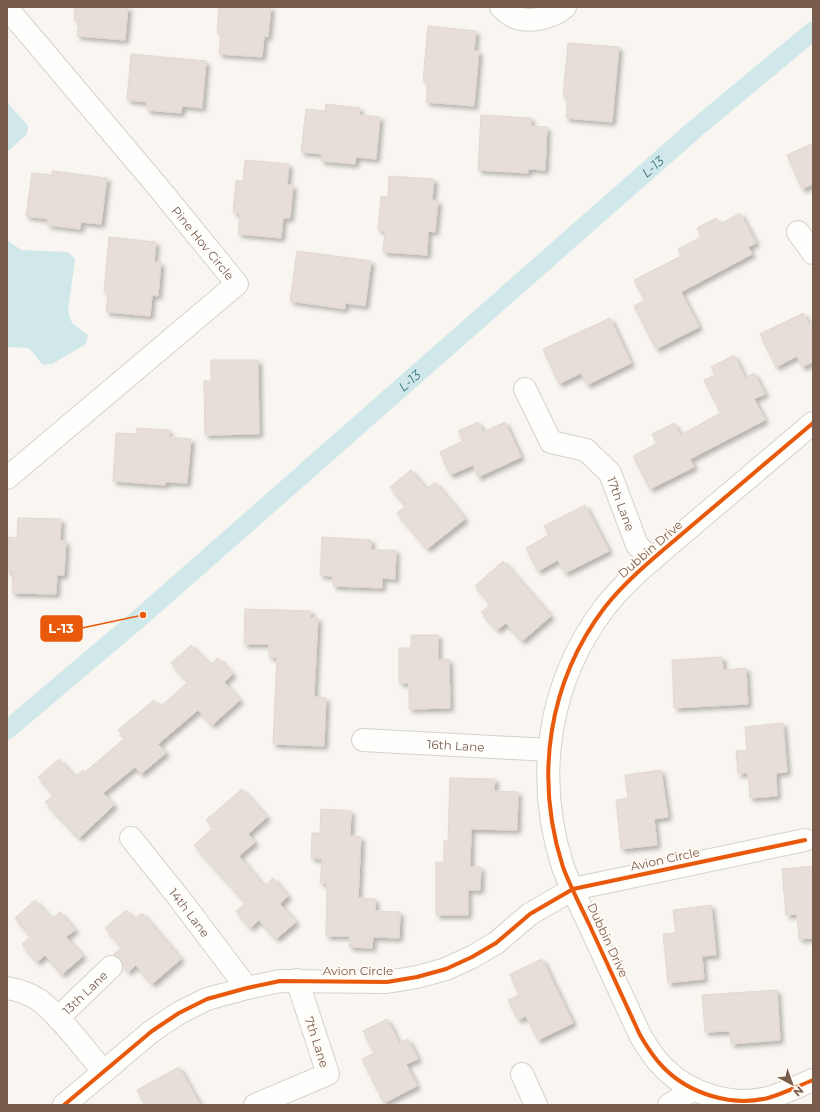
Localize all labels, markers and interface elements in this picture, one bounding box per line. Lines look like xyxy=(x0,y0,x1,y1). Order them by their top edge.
water label: L-13 xyxy=(638,152,667,180)
street label: Pine Hov Circle xyxy=(169,203,238,283)
water label: L-13 xyxy=(395,366,424,395)
street label: 17th Lane xyxy=(605,474,639,533)
street label: Dubbin Drive xyxy=(615,517,685,581)
callout: L-13 xyxy=(41,616,82,641)
text: L-13 xyxy=(48,620,74,636)
street label: 16th Lane xyxy=(427,736,485,754)
street label: Avion Circle xyxy=(629,844,701,874)
street label: 14th Lane xyxy=(166,885,213,940)
street label: Dubbin Drive xyxy=(584,901,632,979)
street label: Avion Circle xyxy=(323,963,393,978)
street label: 13th Lane xyxy=(59,967,110,1017)
street label: 7th Lane xyxy=(302,1015,332,1069)
north arrow xyxy=(772,1064,812,1104)
text: N xyxy=(791,1083,807,1100)

